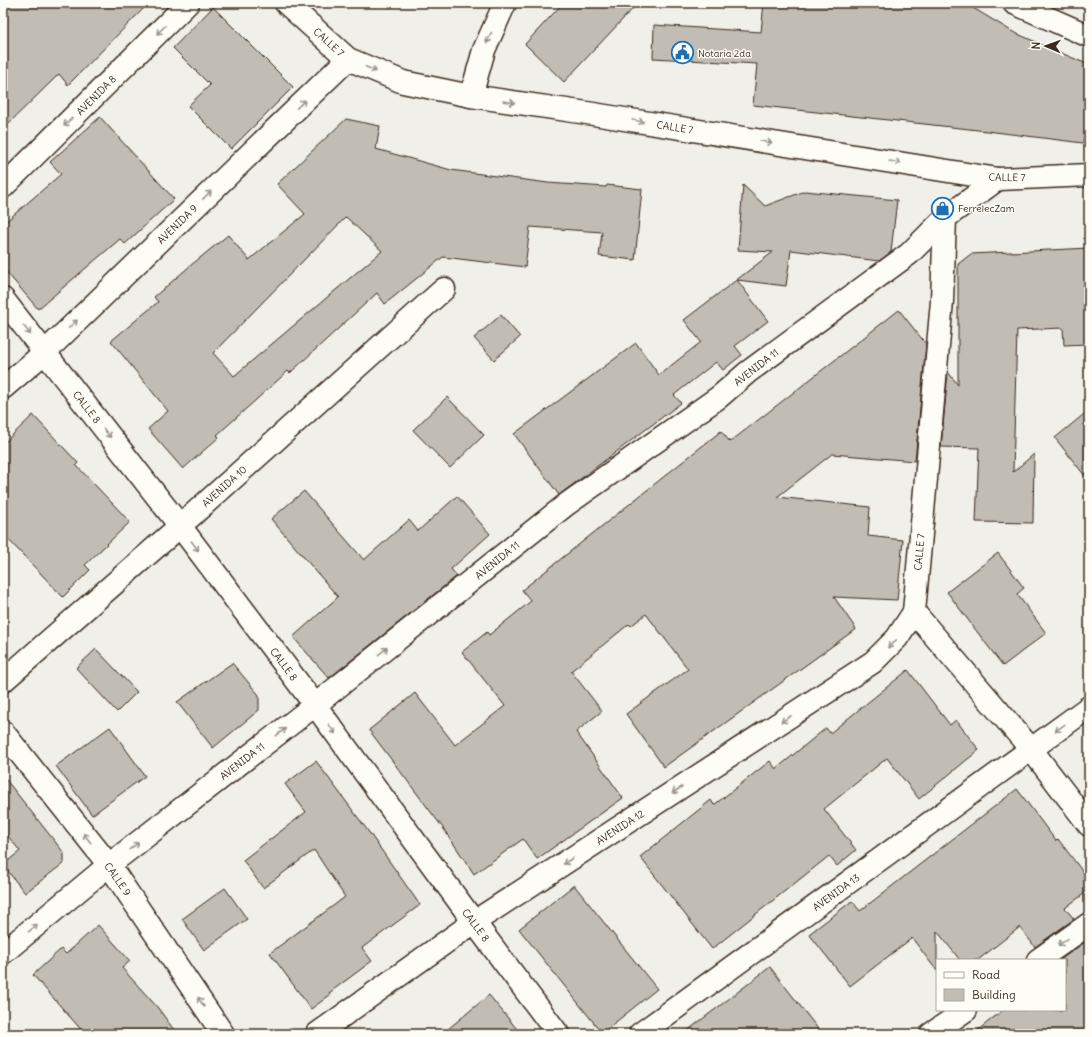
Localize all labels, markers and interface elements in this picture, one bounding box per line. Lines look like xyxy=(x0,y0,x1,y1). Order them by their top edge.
street label: CALLE 7 xyxy=(311,25,347,60)
one-way arrow xyxy=(156,26,166,35)
north arrow xyxy=(1026,26,1066,66)
one-way arrow xyxy=(484,32,492,44)
public building icon: Notaría 2da xyxy=(669,40,695,66)
text: N xyxy=(1029,42,1043,50)
place label: Notaría 2da xyxy=(698,47,751,60)
one-way arrow xyxy=(365,65,377,73)
street label: AVENIDA 8 xyxy=(74,73,119,118)
one-way arrow xyxy=(503,98,516,106)
one-way arrow xyxy=(296,99,306,109)
one-way arrow xyxy=(63,117,73,127)
one-way arrow xyxy=(631,117,644,125)
street label: CALLE 7 xyxy=(656,118,694,137)
one-way arrow xyxy=(759,138,772,146)
one-way arrow xyxy=(888,158,901,166)
street label: CALLE 7 xyxy=(988,171,1026,184)
one-way arrow xyxy=(202,190,212,200)
shop icon: FerrelecZam xyxy=(930,195,956,221)
street label: AVENIDA 9 xyxy=(154,202,200,247)
place label: FerrelecZam xyxy=(958,202,1015,215)
one-way arrow xyxy=(68,319,78,329)
one-way arrow xyxy=(22,325,31,336)
street label: AVENIDA 11 xyxy=(731,346,781,389)
street label: CALLE 8 xyxy=(70,388,104,426)
one-way arrow xyxy=(102,427,111,438)
street label: AVENIDA 10 xyxy=(199,463,249,510)
street label: CALLE 7 xyxy=(911,533,928,571)
street label: AVENIDA 11 xyxy=(472,539,522,582)
one-way arrow xyxy=(191,541,199,552)
one-way arrow xyxy=(887,639,897,649)
street label: CALLE 8 xyxy=(267,645,300,684)
one-way arrow xyxy=(377,647,388,655)
one-way arrow xyxy=(781,715,792,723)
one-way arrow xyxy=(328,723,336,734)
one-way arrow xyxy=(1055,724,1066,732)
one-way arrow xyxy=(275,727,286,736)
street label: AVENIDA 11 xyxy=(217,740,267,783)
one-way arrow xyxy=(672,786,683,794)
street label: AVENIDA 12 xyxy=(594,807,647,848)
one-way arrow xyxy=(82,832,91,843)
one-way arrow xyxy=(128,841,139,850)
one-way arrow xyxy=(563,857,574,865)
street label: CALLE 9 xyxy=(101,860,134,899)
street label: AVENIDA 13 xyxy=(810,871,863,914)
street label: CALLE 8 xyxy=(459,906,492,945)
one-way arrow xyxy=(28,923,38,932)
one-way arrow xyxy=(1058,938,1069,946)
legend xyxy=(936,959,1066,1011)
text: Road xyxy=(972,967,1000,982)
text: Building xyxy=(972,987,1016,1002)
one-way arrow xyxy=(197,997,205,1008)

